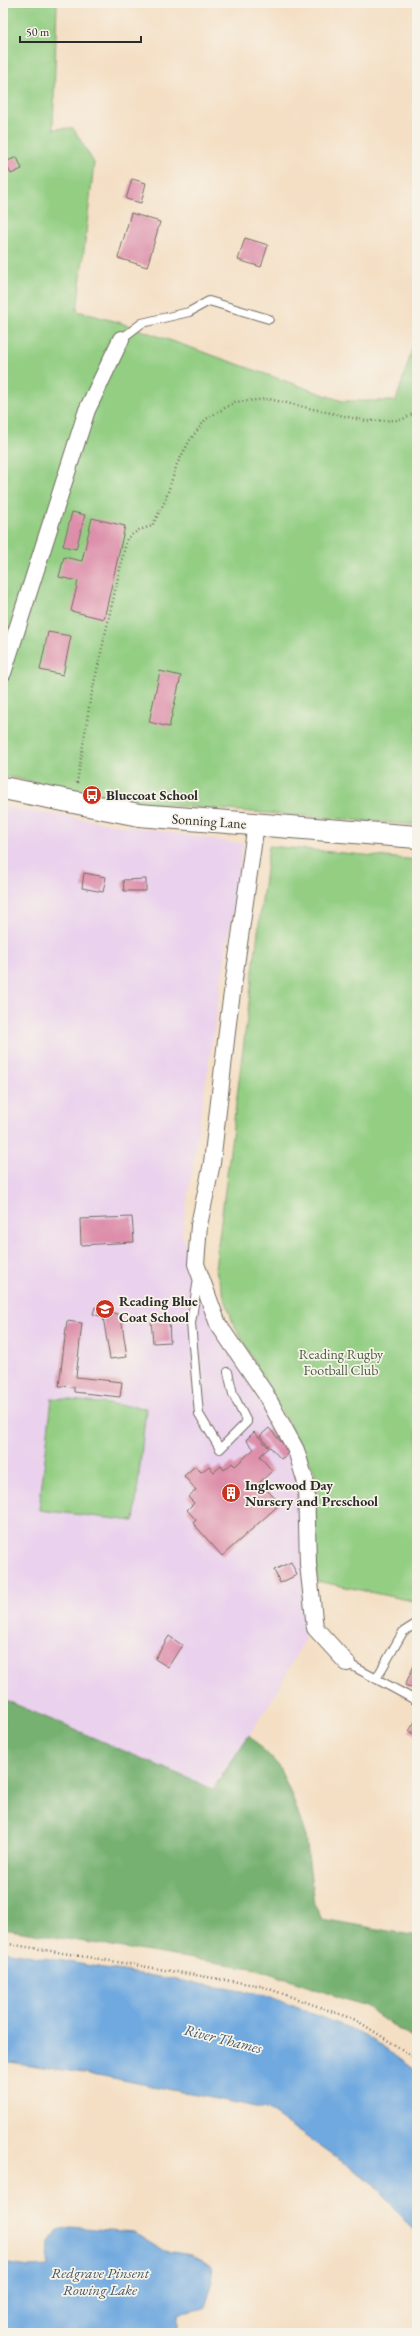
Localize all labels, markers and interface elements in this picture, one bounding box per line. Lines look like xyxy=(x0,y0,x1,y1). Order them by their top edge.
scale bar xyxy=(20,18,141,44)
text: 50 m xyxy=(26,24,50,40)
bus stop icon: Bluecoat School xyxy=(81,784,103,806)
place label: Bluecoat School xyxy=(106,786,198,804)
street label: Sonning Lane xyxy=(171,809,247,833)
place label: Reading Blue Coat School xyxy=(119,1292,198,1326)
school or university icon: Reading Blue Coat School xyxy=(94,1298,116,1320)
park label: Reading Rugby Football Club xyxy=(299,1345,384,1379)
place label: Inglewood Day Nursery and Preschool xyxy=(245,1476,378,1510)
building icon: Inglewood Day Nursery and Preschool xyxy=(220,1482,242,1504)
water label: River Thames xyxy=(182,2020,265,2058)
water label: Redgrave Pinsent Rowing Lake xyxy=(51,2263,150,2299)

